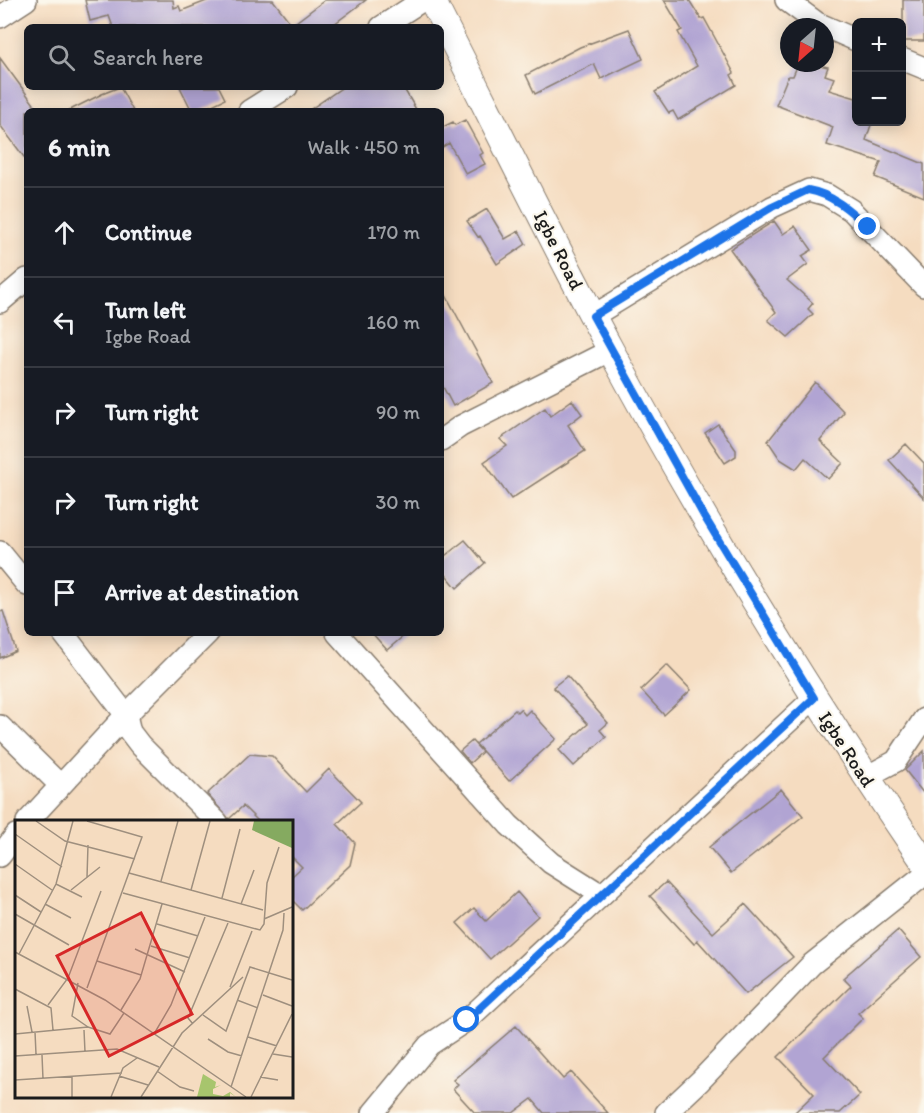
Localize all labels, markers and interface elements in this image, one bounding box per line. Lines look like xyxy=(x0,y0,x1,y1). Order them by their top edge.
north arrow xyxy=(780,18,834,72)
map controls xyxy=(852,18,906,126)
button: + xyxy=(852,18,906,72)
search box xyxy=(24,24,444,90)
icon: search xyxy=(45,41,78,74)
text: Search here xyxy=(93,44,203,71)
button: − xyxy=(852,72,906,126)
text: 6 min xyxy=(48,131,110,163)
text: Walk · 450 m xyxy=(307,135,420,159)
street label: Igbe Road xyxy=(529,206,589,294)
route end xyxy=(854,213,880,239)
icon: ahead xyxy=(48,216,81,249)
text: Continue xyxy=(105,219,192,246)
text: 170 m xyxy=(367,220,420,244)
text: Turn left xyxy=(105,297,186,324)
icon: left xyxy=(48,306,81,339)
text: 160 m xyxy=(367,310,420,334)
text: Igbe Road xyxy=(105,324,191,348)
icon: right xyxy=(48,396,81,429)
text: Turn right xyxy=(105,399,199,426)
text: 90 m xyxy=(376,400,420,424)
icon: right xyxy=(48,486,81,519)
text: Turn right xyxy=(105,489,199,516)
text: 30 m xyxy=(375,490,420,514)
icon: arrive xyxy=(48,576,81,609)
text: Arrive at destination xyxy=(105,579,299,606)
street label: Igbe Road xyxy=(814,707,880,792)
inset map xyxy=(15,820,292,1098)
route start xyxy=(453,1006,479,1032)

